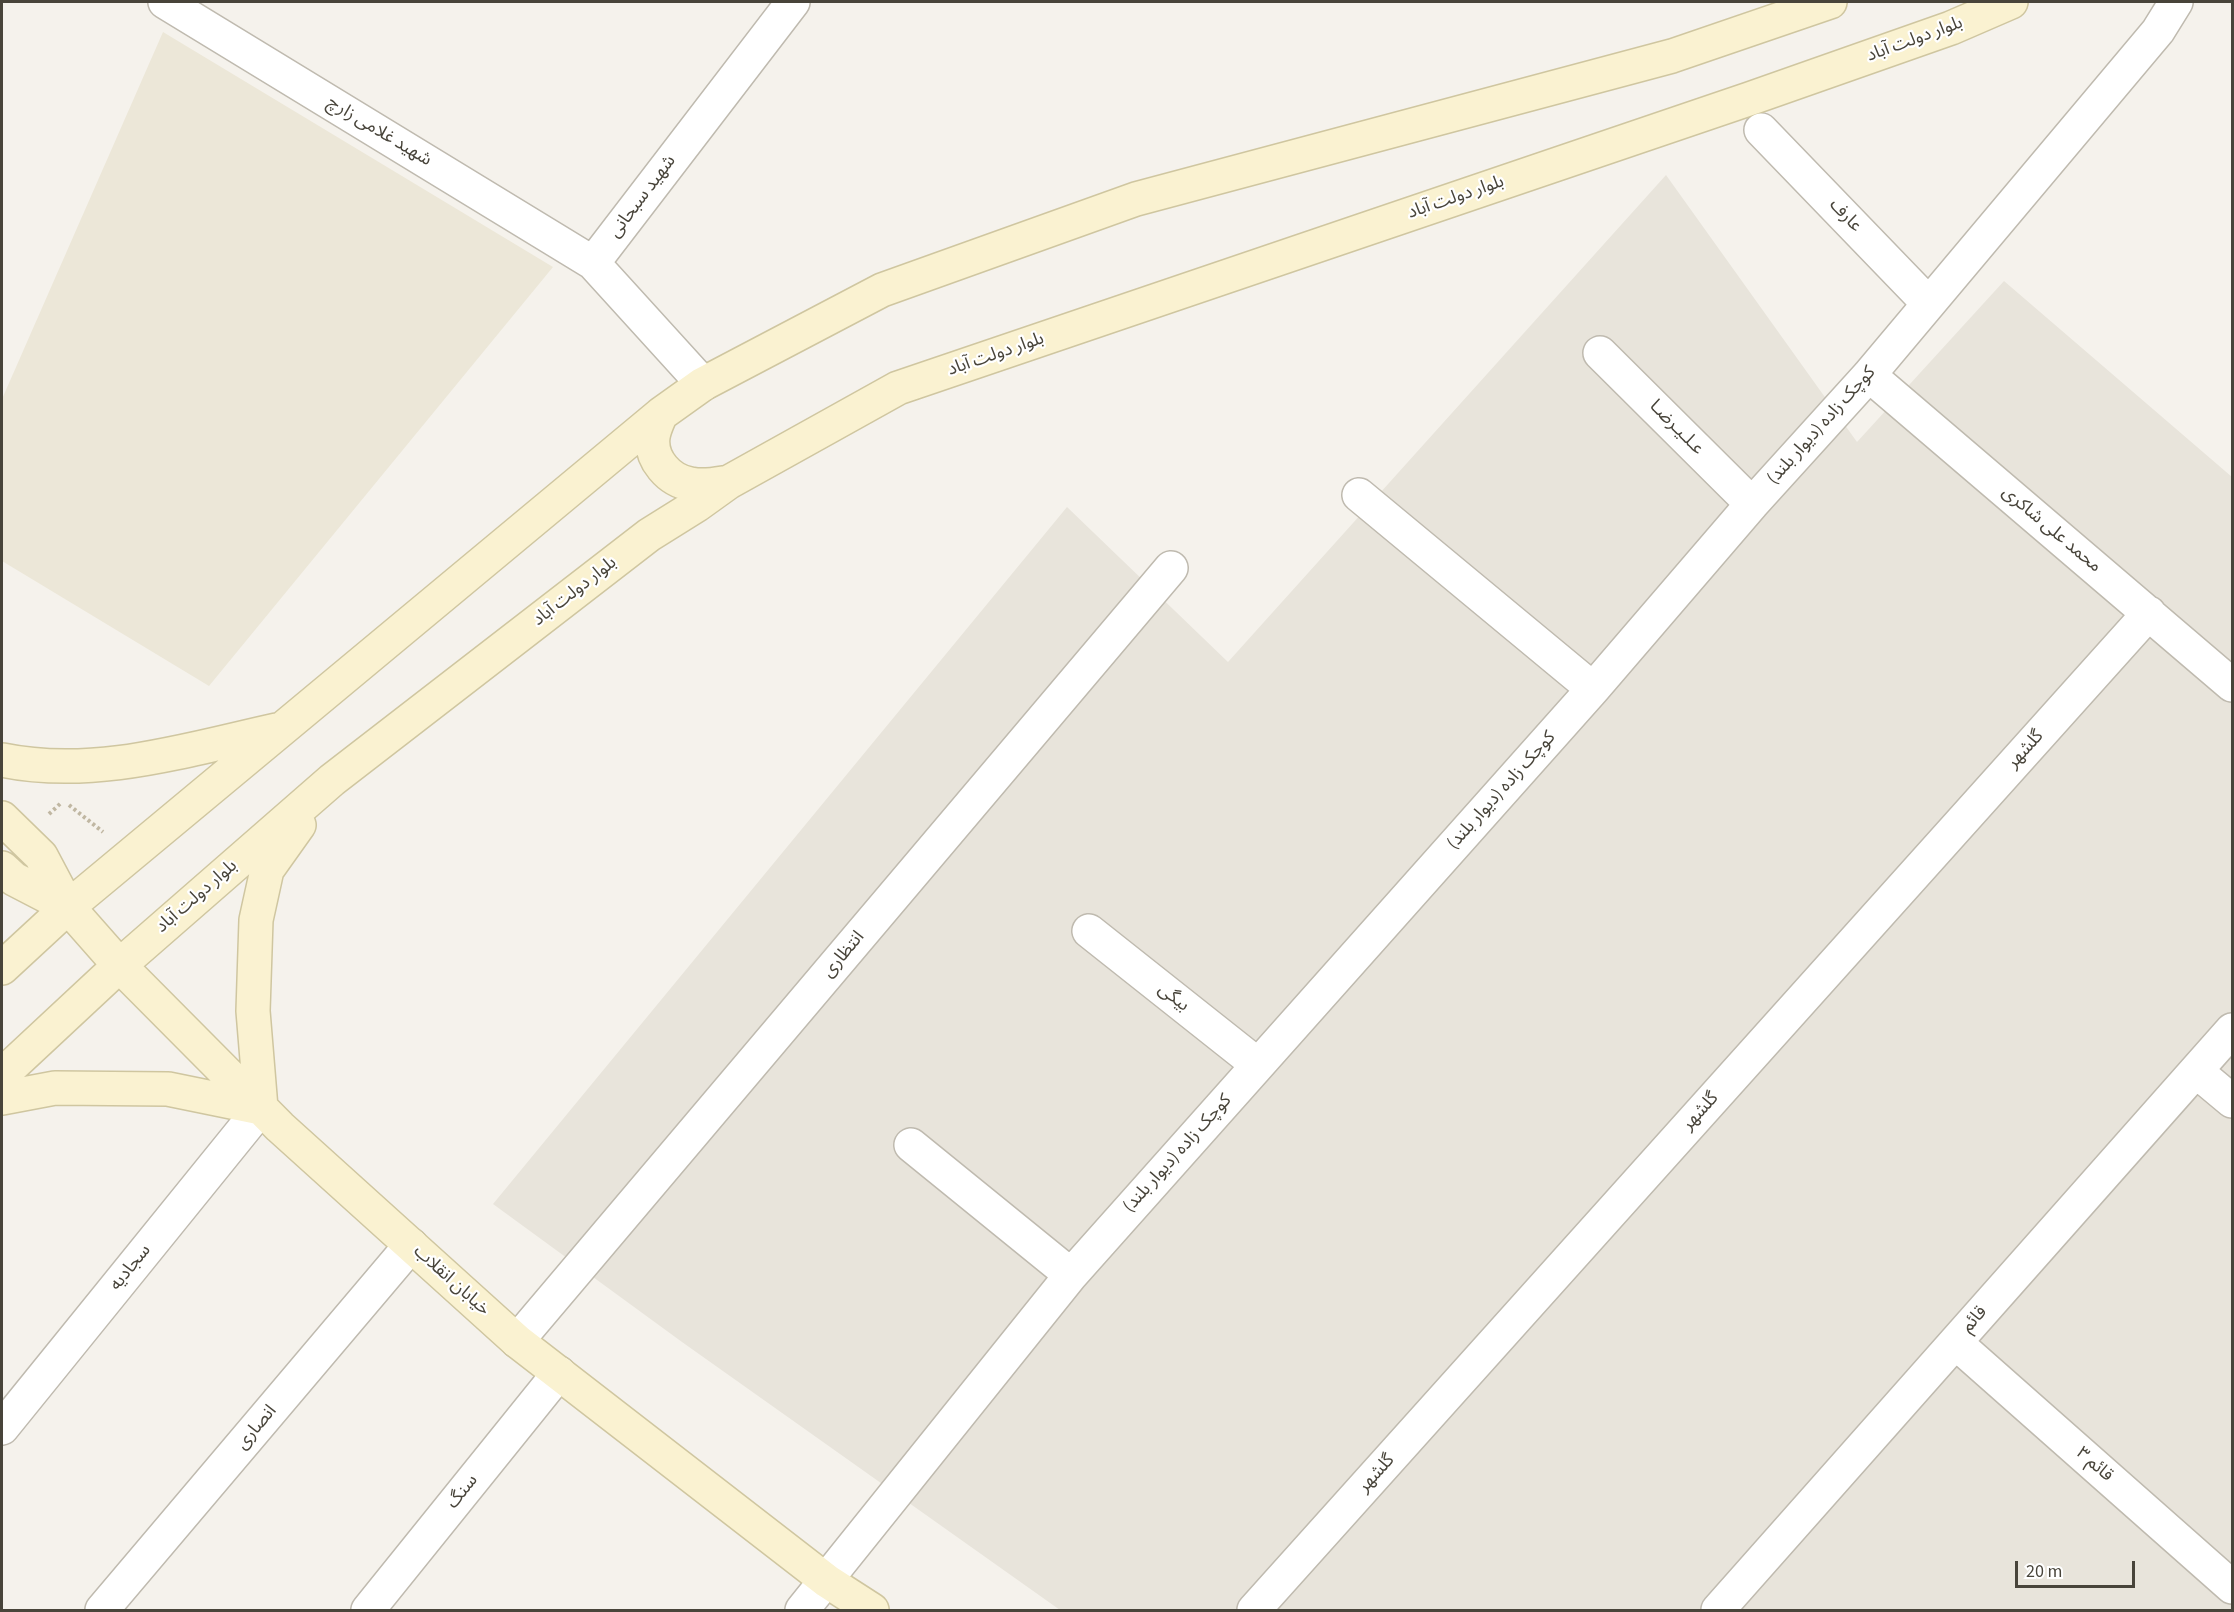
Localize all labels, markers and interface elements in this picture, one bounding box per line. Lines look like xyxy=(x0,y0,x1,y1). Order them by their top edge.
street label: بلوار دولت آباد xyxy=(1864,13,1966,67)
street label: شهید غلامی زارچ xyxy=(323,92,435,172)
street label: شهید سبحانی xyxy=(605,151,681,243)
street label: بلوار دولت آباد xyxy=(1405,171,1507,225)
street label: عارف xyxy=(1824,195,1866,237)
street label: بلوار دولت آباد xyxy=(945,328,1047,382)
street label: کوچک زاده (دیوار بلند) xyxy=(1763,363,1881,489)
street label: عـلـیـرضـا xyxy=(1644,396,1708,460)
street label: محمد علی شاکری xyxy=(1997,482,2105,578)
street label: بلوار دولت آباد xyxy=(529,552,621,632)
street label: گلشهر xyxy=(2003,726,2049,774)
street label: کوچک زاده (دیوار بلند) xyxy=(1443,728,1561,854)
street label: بلوار دولت آباد xyxy=(152,856,242,938)
street label: انتظاری xyxy=(818,927,870,983)
street label: بیگی xyxy=(1153,979,1193,1017)
street label: گلشهر xyxy=(1678,1088,1724,1136)
street label: کوچک زاده (دیوار بلند) xyxy=(1119,1091,1237,1217)
street label: سجادیه xyxy=(106,1240,156,1296)
street label: خیابان انقلاب xyxy=(408,1241,494,1321)
street label: قائم xyxy=(1958,1302,1992,1338)
street label: انصاری xyxy=(232,1401,282,1455)
street label: قائم ۳ xyxy=(2071,1443,2117,1487)
street label: گلشهر xyxy=(1354,1450,1400,1498)
street label: سنگ xyxy=(443,1471,483,1513)
scale bar xyxy=(2018,1549,2138,1587)
text: 20 m xyxy=(2026,1559,2062,1584)

